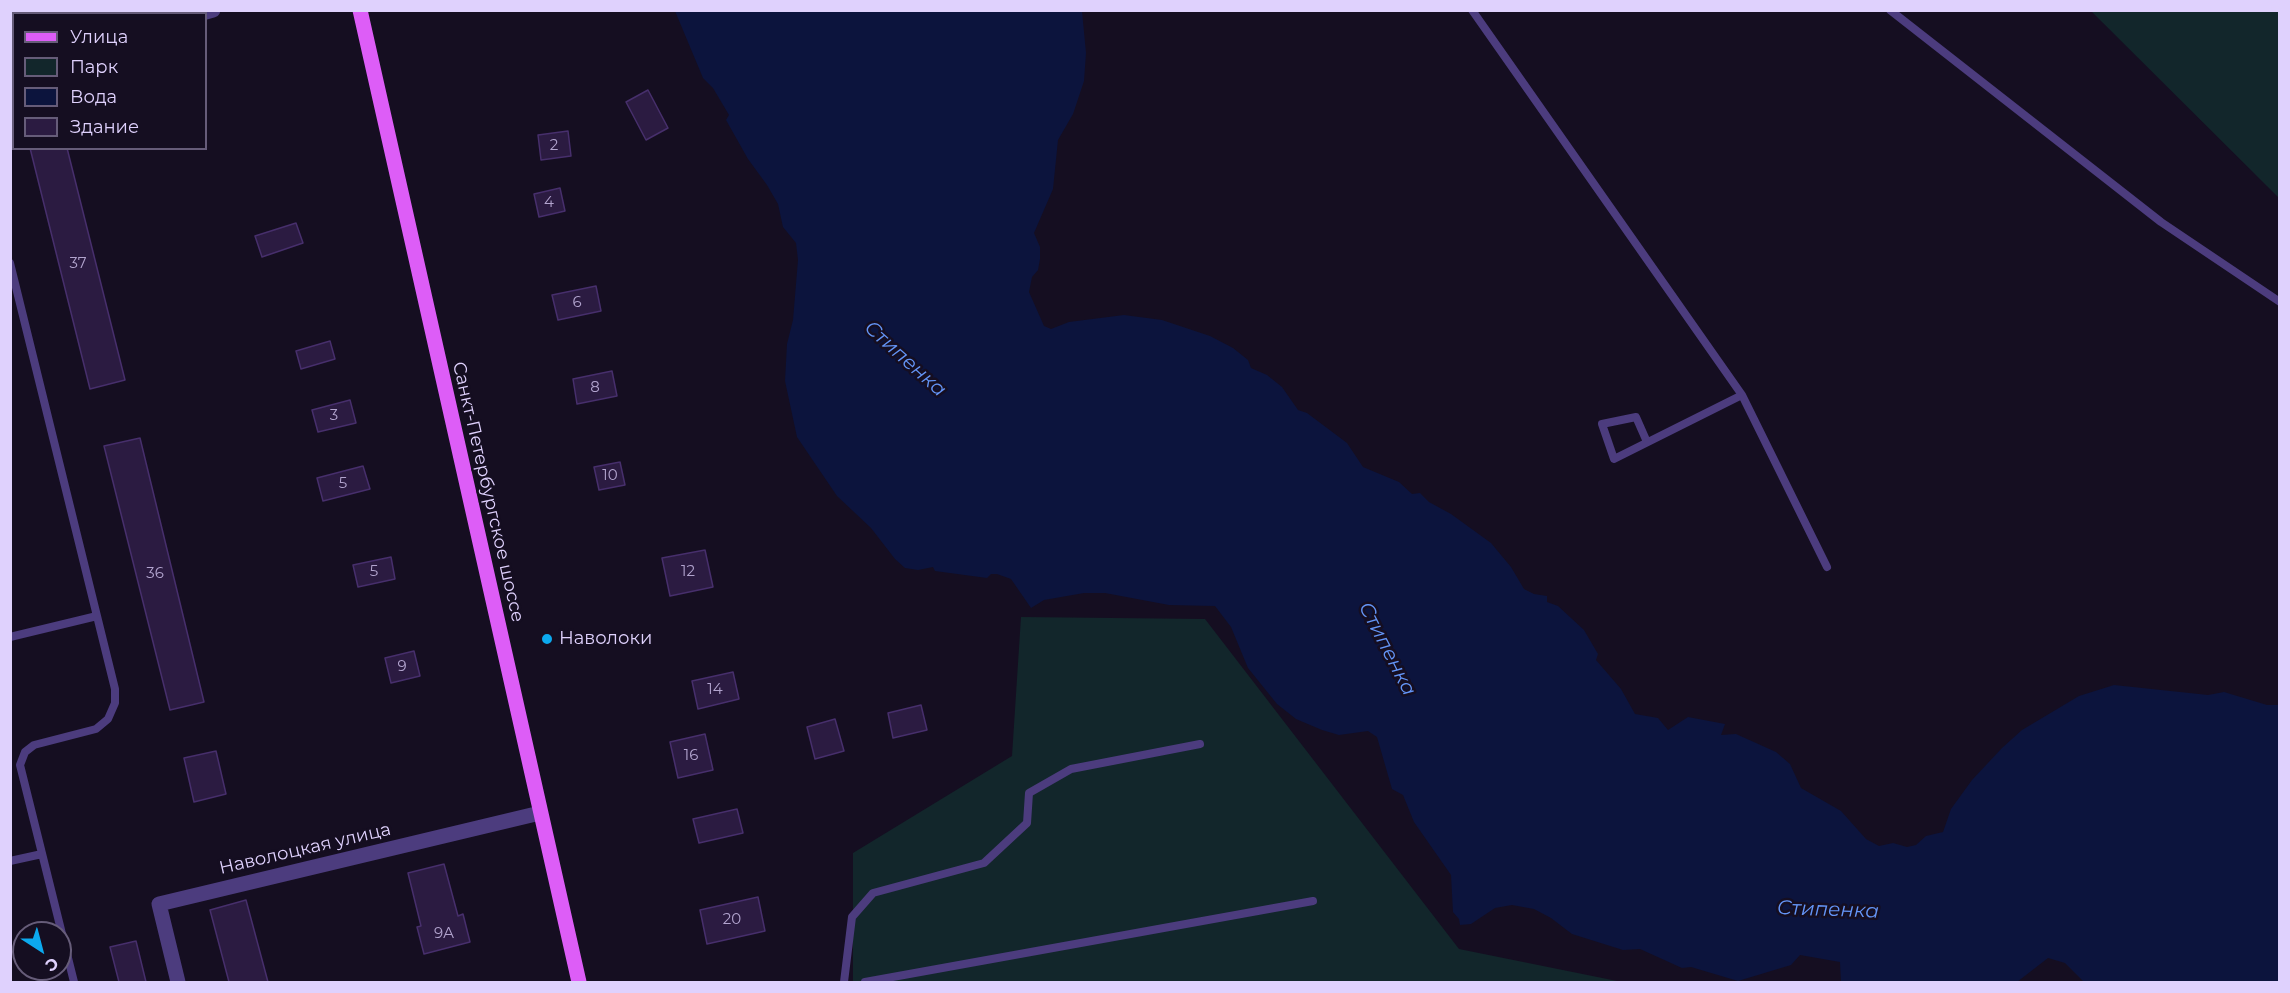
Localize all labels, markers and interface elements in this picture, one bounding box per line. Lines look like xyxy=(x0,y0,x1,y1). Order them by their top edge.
legend xyxy=(12,12,207,150)
text: Улица xyxy=(70,26,128,48)
text: Парк xyxy=(70,56,118,78)
text: Вода xyxy=(70,86,117,108)
text: Здание xyxy=(70,116,139,138)
house number: 2 xyxy=(550,137,558,155)
house number: 4 xyxy=(544,194,554,212)
house number: 37 xyxy=(69,255,87,273)
house number: 6 xyxy=(572,294,582,312)
water label: Стипенка xyxy=(859,316,951,402)
street label: Санкт-Петербургское шоссе xyxy=(447,360,529,624)
house number: 8 xyxy=(590,379,600,397)
house number: 3 xyxy=(330,407,338,425)
house number: 10 xyxy=(602,467,618,485)
house number: 5 xyxy=(339,475,347,493)
house number: 5 xyxy=(370,563,378,581)
house number: 12 xyxy=(681,563,695,581)
house number: 36 xyxy=(146,565,164,583)
water label: Стипенка xyxy=(1353,598,1421,700)
place label: Наволоки xyxy=(559,628,652,650)
marker: Наволоки xyxy=(540,632,554,646)
house number: 9 xyxy=(397,658,407,676)
house number: 14 xyxy=(707,681,723,699)
house number: 16 xyxy=(684,747,698,765)
street label: Наволоцкая улица xyxy=(217,819,393,879)
water label: Стипенка xyxy=(1777,896,1879,924)
house number: 20 xyxy=(723,911,741,929)
north arrow xyxy=(12,921,72,981)
house number: 9А xyxy=(434,925,454,943)
text: С xyxy=(41,953,62,975)

